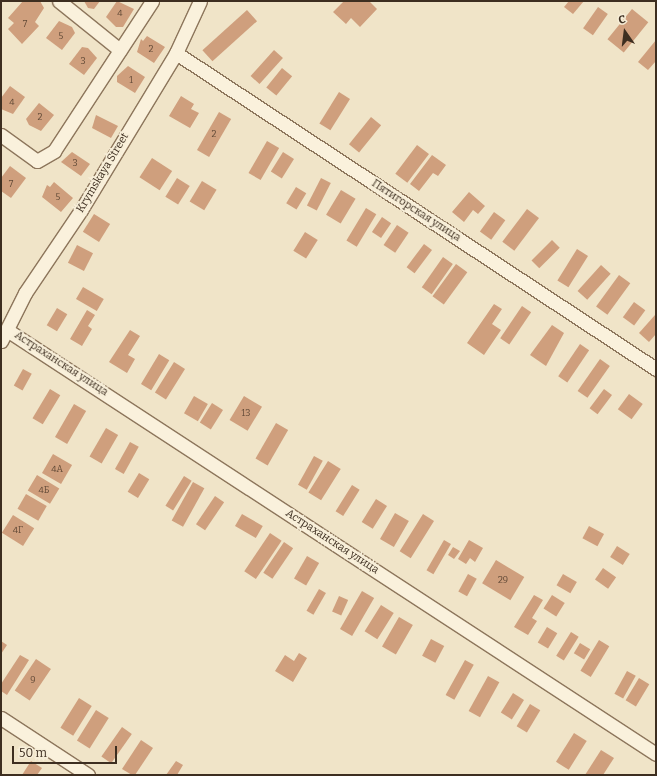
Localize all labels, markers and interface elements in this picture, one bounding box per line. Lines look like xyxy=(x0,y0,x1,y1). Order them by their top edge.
house number: 4 xyxy=(117,8,123,18)
north arrow xyxy=(605,12,645,52)
text: С xyxy=(617,13,627,27)
house number: 7 xyxy=(23,19,27,29)
house number: 5 xyxy=(59,31,63,41)
house number: 2 xyxy=(149,44,153,54)
house number: 3 xyxy=(80,56,86,66)
house number: 1 xyxy=(129,75,133,85)
house number: 4 xyxy=(9,97,15,107)
house number: 2 xyxy=(38,112,42,122)
house number: 2 xyxy=(212,129,216,139)
street label: Krymskaya Street xyxy=(74,131,132,215)
house number: 3 xyxy=(72,158,78,168)
street label: Пятигорская улица xyxy=(369,177,463,245)
house number: 7 xyxy=(9,179,13,189)
house number: 5 xyxy=(56,192,60,202)
street label: Астраханская улица xyxy=(12,329,110,399)
house number: 13 xyxy=(242,408,250,418)
house number: 4А xyxy=(51,464,63,474)
house number: 4Б xyxy=(39,485,49,495)
street label: Астраханская улица xyxy=(283,507,381,577)
house number: 4Г xyxy=(13,525,23,535)
house number: 29 xyxy=(498,575,508,585)
house number: 9 xyxy=(30,675,36,685)
scale bar xyxy=(14,738,119,764)
text: 50 m xyxy=(19,746,47,760)

